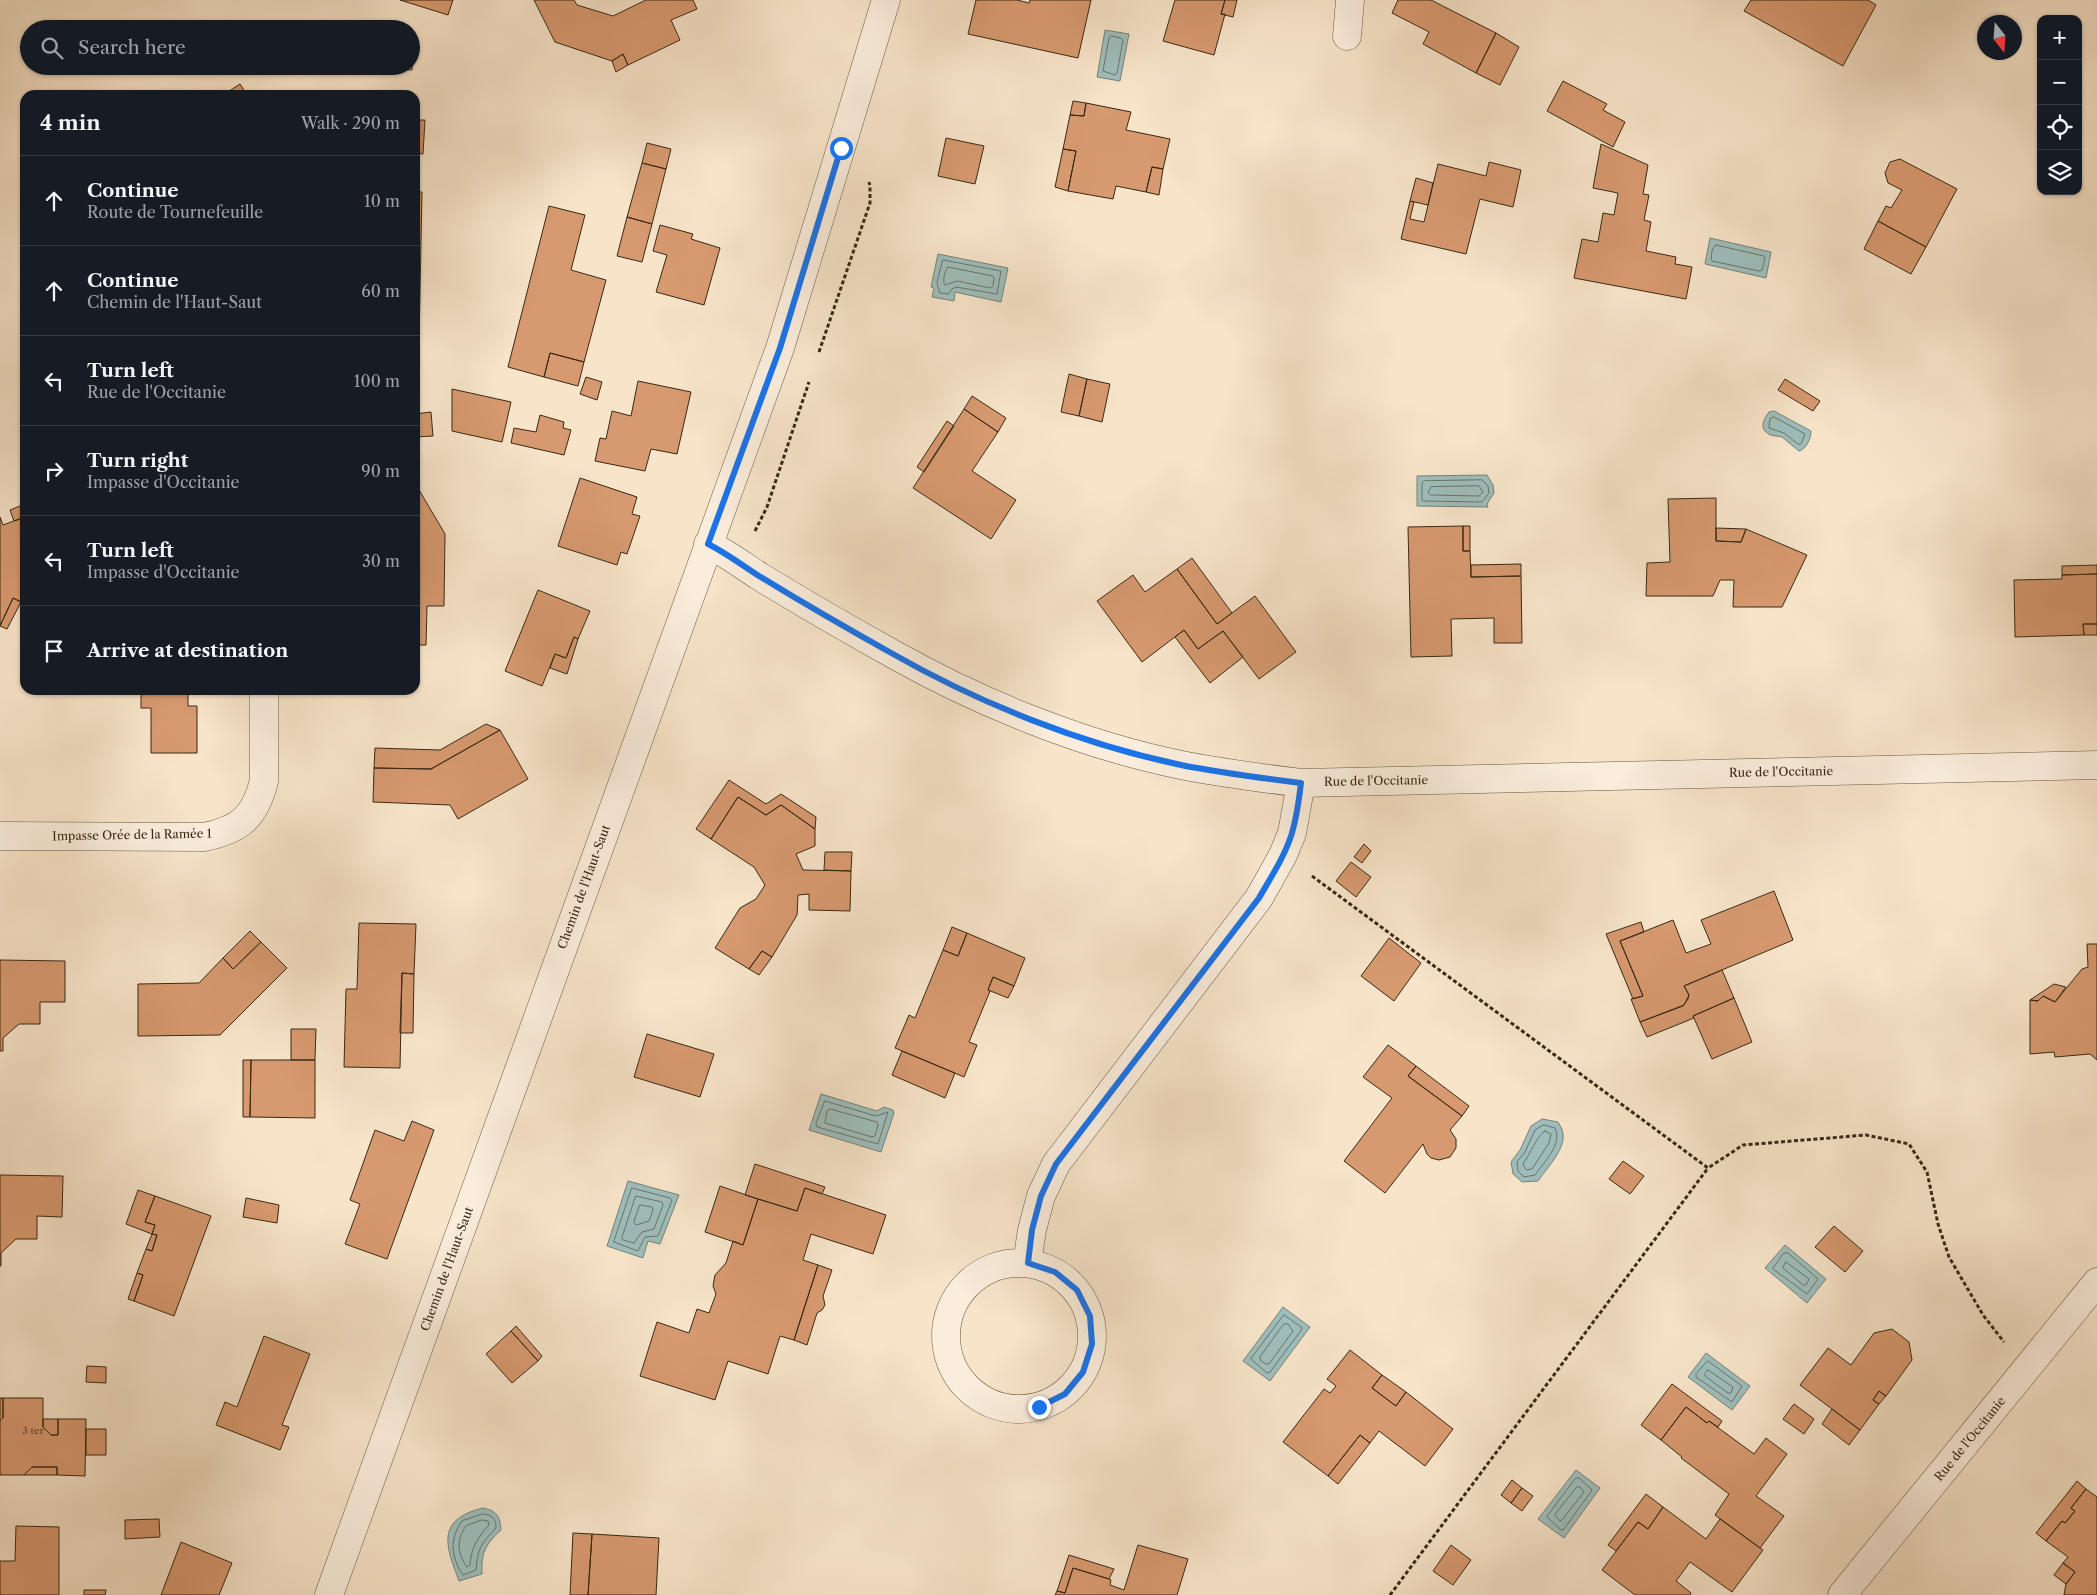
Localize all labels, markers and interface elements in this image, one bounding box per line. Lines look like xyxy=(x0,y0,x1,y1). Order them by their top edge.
north arrow xyxy=(1977,15,2022,60)
map controls xyxy=(2037,15,2082,195)
button: + xyxy=(2037,15,2082,60)
search box xyxy=(20,20,420,75)
icon: search xyxy=(38,34,66,62)
text: Search here xyxy=(78,36,186,59)
button: − xyxy=(2037,60,2082,105)
button: locate xyxy=(2037,105,2082,150)
text: 4 min xyxy=(40,110,101,135)
text: Walk · 290 m xyxy=(301,113,400,133)
route start xyxy=(830,137,853,160)
button: layers xyxy=(2037,150,2082,195)
text: Continue xyxy=(87,179,179,202)
icon: ahead xyxy=(40,187,68,215)
text: 10 m xyxy=(364,191,400,211)
text: Route de Tournefeuille xyxy=(87,202,263,222)
text: Continue xyxy=(87,269,179,292)
icon: ahead xyxy=(40,277,68,305)
text: 60 m xyxy=(361,281,400,301)
text: Chemin de l'Haut-Saut xyxy=(87,292,262,312)
text: Turn left xyxy=(87,359,174,382)
icon: left xyxy=(40,367,68,395)
text: 100 m xyxy=(354,371,400,391)
text: Rue de l'Occitanie xyxy=(87,382,226,402)
text: Turn right xyxy=(87,449,188,472)
icon: right xyxy=(40,457,68,485)
text: 90 m xyxy=(361,461,400,481)
text: Impasse d'Occitanie xyxy=(87,472,240,492)
text: Turn left xyxy=(87,539,174,562)
icon: left xyxy=(40,547,68,575)
text: 30 m xyxy=(362,551,400,571)
text: Impasse d'Occitanie xyxy=(87,562,240,582)
icon: arrive xyxy=(40,637,68,665)
text: Arrive at destination xyxy=(87,639,288,662)
street label: Rue de l'Occitanie xyxy=(1729,763,1833,780)
street label: Rue de l'Occitanie xyxy=(1324,772,1428,789)
street label: Chemin de l'Haut-Saut xyxy=(554,822,613,951)
street label: Impasse Orée de la Ramée 1 xyxy=(52,826,212,843)
street label: Chemin de l'Haut-Saut xyxy=(417,1204,476,1333)
street label: Rue de l'Occitanie xyxy=(1931,1393,2008,1484)
route end xyxy=(1028,1396,1051,1419)
house number: 3 ter xyxy=(22,1424,45,1437)

